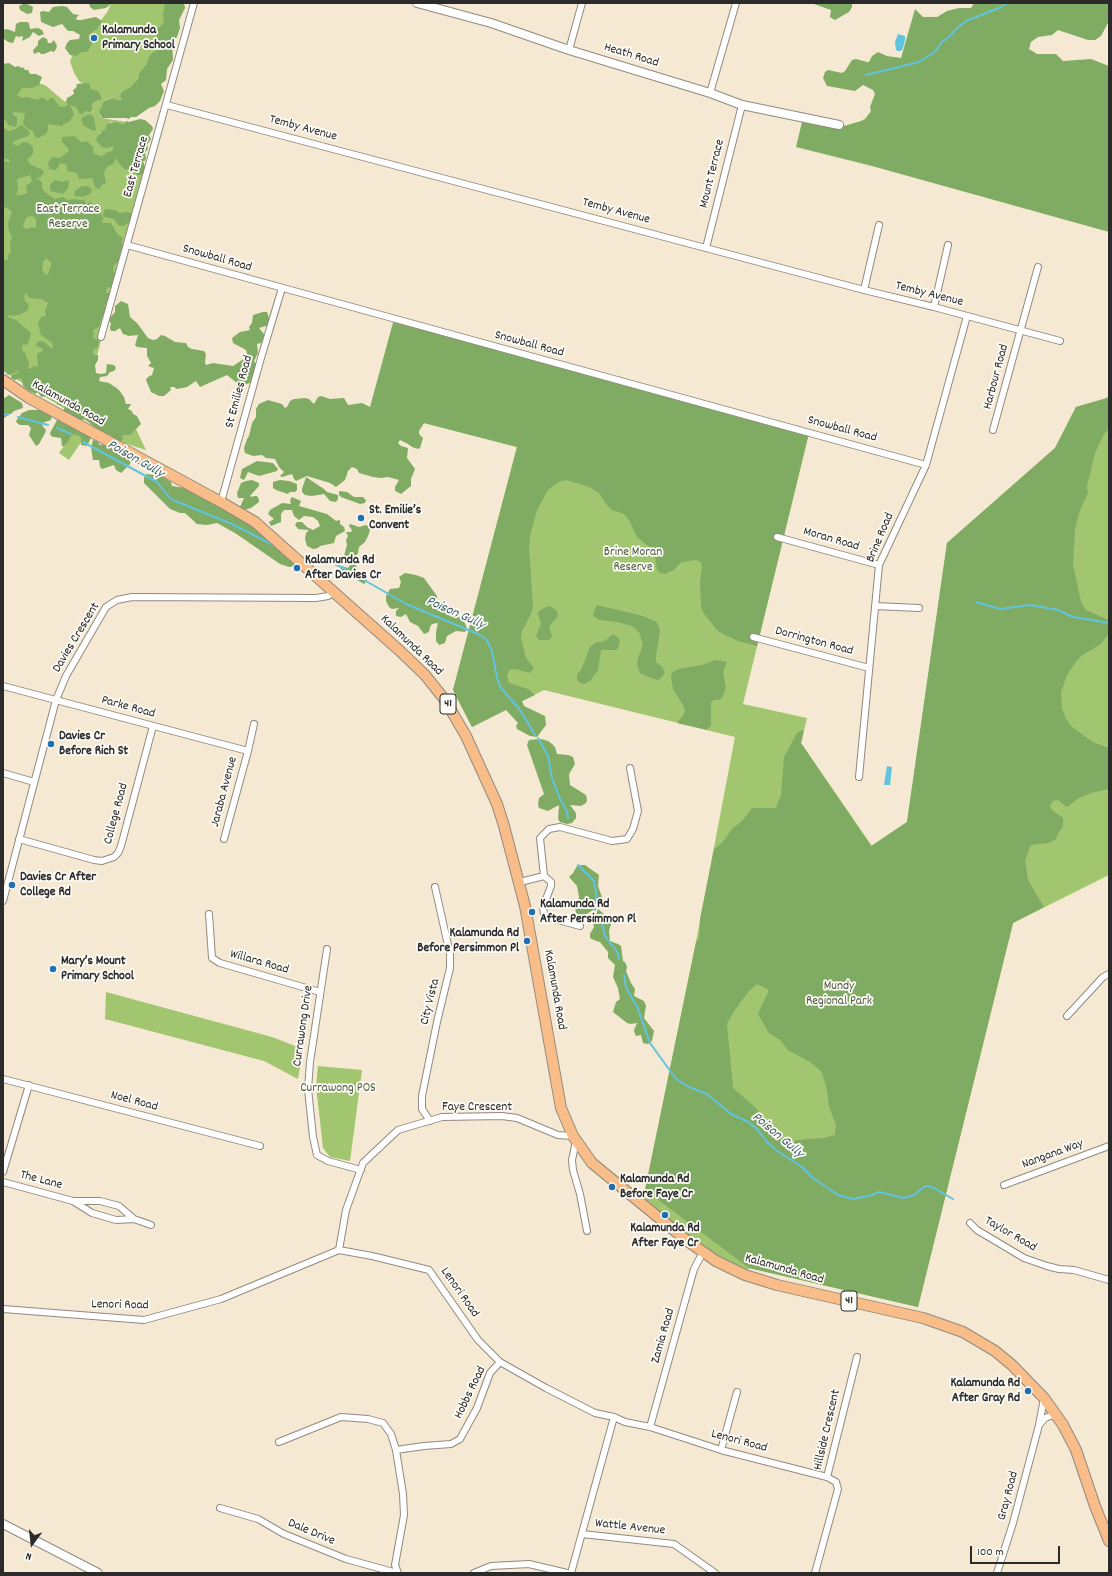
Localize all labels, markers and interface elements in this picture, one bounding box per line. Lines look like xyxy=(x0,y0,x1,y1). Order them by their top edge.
place label: Kalamunda Primary School xyxy=(102,23,175,54)
marker: Kalamunda Primary School xyxy=(89,33,99,43)
street label: Heath Road xyxy=(602,40,660,72)
street label: Temby Avenue xyxy=(268,112,338,146)
street label: East Terrace xyxy=(121,135,153,199)
street label: Mount Terrace xyxy=(697,138,729,210)
street label: Temby Avenue xyxy=(581,195,651,229)
park label: East Terrace Reserve xyxy=(37,202,99,233)
street label: Snowball Road xyxy=(181,242,253,276)
street label: Temby Avenue xyxy=(893,279,965,311)
street label: Snowball Road xyxy=(493,328,565,362)
street label: Harbour Road xyxy=(981,343,1013,411)
street label: St Emilies Road xyxy=(223,354,257,430)
street label: Kalamunda Road xyxy=(29,377,107,431)
street label: Snowball Road xyxy=(806,413,878,447)
water label: Poison Gully xyxy=(104,437,166,483)
place label: St. Emilie’s Convent xyxy=(369,503,421,534)
street label: Brine Road xyxy=(864,511,898,565)
marker: St. Emilie’s Convent xyxy=(356,513,366,523)
street label: Moran Road xyxy=(801,525,861,555)
park label: Brine Moran Reserve xyxy=(604,545,662,576)
place label: Kalamunda Rd After Davies Cr xyxy=(305,553,381,584)
marker: Kalamunda Rd After Davies Cr xyxy=(292,563,302,573)
water label: Poison Gully xyxy=(423,594,487,634)
street label: Davies Crescent xyxy=(50,600,104,676)
street label: Kalamunda Road xyxy=(376,612,446,680)
street label: Dorrington Road xyxy=(773,624,855,660)
street label: Parke Road xyxy=(99,693,157,723)
road number: 41 xyxy=(440,694,456,714)
place label: Davies Cr Before Rich St xyxy=(59,729,128,760)
marker: Davies Cr Before Rich St xyxy=(46,739,56,749)
street label: Jaraba Avenue xyxy=(208,755,242,829)
street label: College Road xyxy=(101,782,133,846)
place label: Davies Cr After College Rd xyxy=(20,870,96,901)
marker: Davies Cr After College Rd xyxy=(7,880,17,890)
place label: Kalamunda Rd After Persimmon Pl xyxy=(540,897,636,928)
marker: Kalamunda Rd After Persimmon Pl xyxy=(527,907,537,917)
place label: Kalamunda Rd Before Persimmon Pl xyxy=(417,926,519,957)
marker: Kalamunda Rd Before Persimmon Pl xyxy=(522,936,532,946)
street label: Willara Road xyxy=(228,947,290,979)
street label: Kalamunda Road xyxy=(539,949,569,1031)
place label: Mary’s Mount Primary School xyxy=(61,954,134,985)
marker: Mary’s Mount Primary School xyxy=(48,964,58,974)
street label: City Vista xyxy=(418,977,444,1027)
park label: Mundy Regional Park xyxy=(806,979,872,1010)
street label: Currawong Drive xyxy=(291,984,317,1068)
park label: Currawong POS xyxy=(300,1081,376,1097)
street label: Noel Road xyxy=(109,1088,159,1116)
street label: Faye Crescent xyxy=(442,1100,512,1116)
water label: Poison Gully xyxy=(748,1110,806,1162)
street label: Nangana Way xyxy=(1020,1137,1086,1173)
street label: The Lane xyxy=(18,1168,64,1194)
place label: Kalamunda Rd Before Faye Cr xyxy=(620,1172,693,1203)
marker: Kalamunda Rd Before Faye Cr xyxy=(607,1182,617,1192)
marker: Kalamunda Rd After Faye Cr xyxy=(660,1210,670,1220)
street label: Taylor Road xyxy=(981,1214,1039,1256)
place label: Kalamunda Rd After Faye Cr xyxy=(630,1221,700,1252)
street label: Kalamunda Road xyxy=(743,1251,825,1289)
street label: Lenori Road xyxy=(436,1265,482,1321)
road number: 41 xyxy=(841,1291,857,1311)
street label: Lenori Road xyxy=(91,1298,149,1314)
street label: Zamia Road xyxy=(649,1307,679,1365)
street label: Hobbs Road xyxy=(452,1364,490,1422)
place label: Kalamunda Rd After Gray Rd xyxy=(951,1376,1020,1407)
marker: Kalamunda Rd After Gray Rd xyxy=(1023,1386,1033,1396)
street label: Hillside Crescent xyxy=(811,1388,845,1472)
street label: Lenori Road xyxy=(709,1427,769,1457)
street label: Gray Road xyxy=(995,1470,1023,1522)
street label: Dale Drive xyxy=(285,1516,337,1550)
street label: Wattle Avenue xyxy=(594,1517,666,1539)
north arrow xyxy=(12,1524,52,1564)
scale bar xyxy=(972,1538,1062,1564)
text: 100 m xyxy=(977,1544,1004,1561)
text: N xyxy=(24,1547,34,1564)

